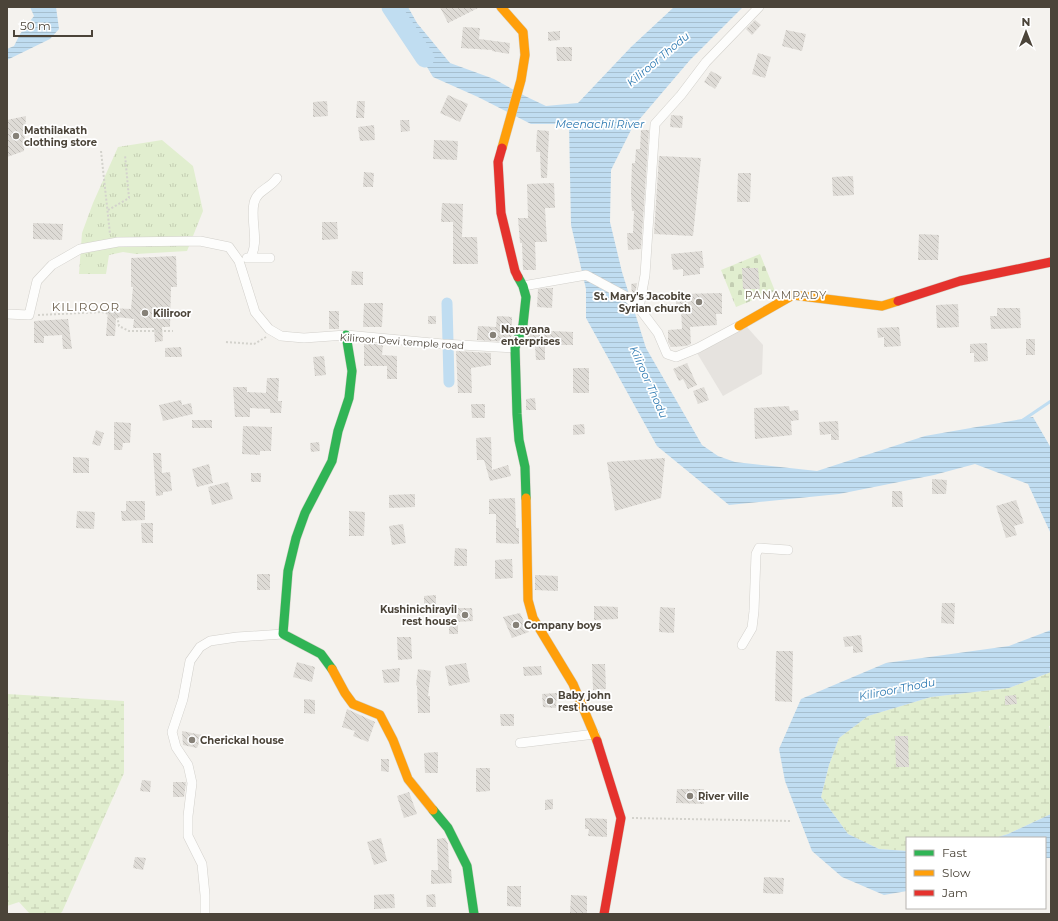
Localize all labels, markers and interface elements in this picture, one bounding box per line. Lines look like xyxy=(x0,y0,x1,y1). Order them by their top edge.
scale bar xyxy=(14,12,92,38)
north arrow xyxy=(1006,12,1046,52)
text: N xyxy=(1022,15,1030,29)
text: 50 m xyxy=(20,18,51,33)
water label: Kiliroor Thodu xyxy=(624,29,692,89)
water label: Meenachil River xyxy=(556,117,645,131)
place label: Mathilakath clothing store xyxy=(24,124,97,149)
marker: Mathilakath clothing store xyxy=(11,131,21,141)
district label: PANAMPADY xyxy=(745,288,827,302)
place label: St. Mary's Jacobite Syrian church xyxy=(594,290,691,315)
marker: St. Mary's Jacobite Syrian church xyxy=(694,297,704,307)
district label: KILIROOR xyxy=(52,299,120,314)
place label: Kiliroor xyxy=(153,307,192,320)
marker: Kiliroor xyxy=(140,308,150,318)
place label: Narayana enterprises xyxy=(501,323,561,348)
marker: Narayana enterprises xyxy=(488,330,498,340)
street label: Kiliroor Devi temple road xyxy=(339,331,465,352)
water label: Kiliroor Thodu xyxy=(627,344,671,420)
place label: Kushinichirayil rest house xyxy=(380,603,457,628)
marker: Kushinichirayil rest house xyxy=(460,610,470,620)
place label: Company boys xyxy=(524,619,602,632)
marker: Company boys xyxy=(511,620,521,630)
water label: Kiliroor Thodu xyxy=(858,675,936,703)
place label: Baby john rest house xyxy=(558,689,613,714)
marker: Baby john rest house xyxy=(545,696,555,706)
place label: Cherickal house xyxy=(200,734,284,747)
marker: Cherickal house xyxy=(187,735,197,745)
place label: River ville xyxy=(698,790,749,803)
marker: River ville xyxy=(685,791,695,801)
legend xyxy=(906,837,1046,909)
text: Fast xyxy=(942,845,967,860)
text: Slow xyxy=(942,865,971,880)
text: Jam xyxy=(941,885,968,900)

